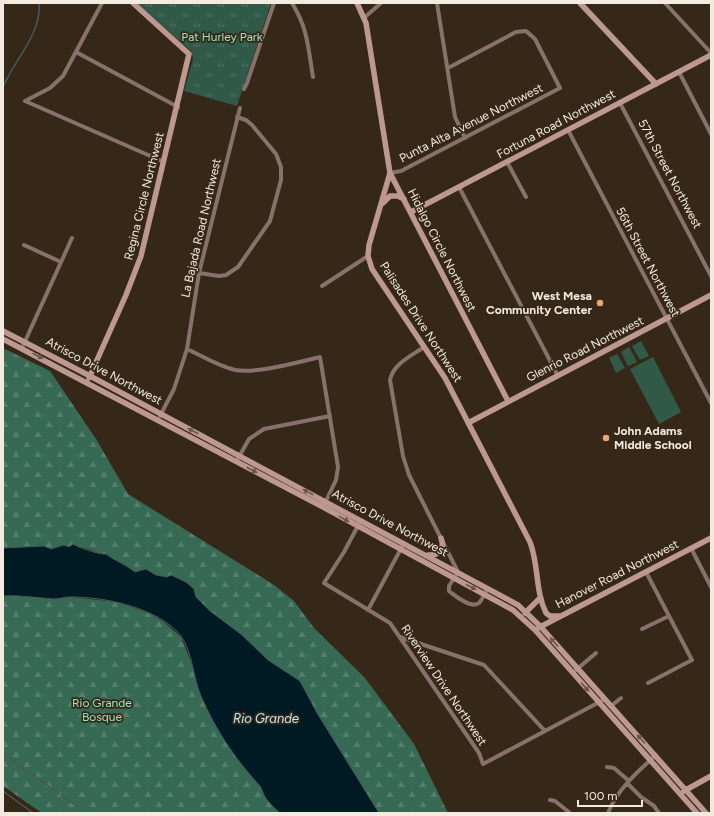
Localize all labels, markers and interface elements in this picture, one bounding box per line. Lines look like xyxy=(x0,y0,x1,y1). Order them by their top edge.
park label: Pat Hurley Park xyxy=(181,30,263,44)
street label: Punta Alta Avenue Northwest xyxy=(397,80,545,165)
street label: Fortuna Road Northwest xyxy=(494,87,618,161)
street label: 57th Street Northwest xyxy=(635,117,705,231)
street label: Regina Circle Northwest xyxy=(121,130,167,261)
street label: La Bajada Road Northwest xyxy=(178,157,224,299)
street label: Hidalgo Circle Northwest xyxy=(405,186,479,314)
street label: 56th Street Northwest xyxy=(613,205,683,319)
street label: Palisades Drive Northwest xyxy=(377,259,465,385)
place label: West Mesa Community Center xyxy=(486,289,592,317)
marker: West Mesa Community Center xyxy=(595,298,605,308)
street label: Glenrio Road Northwest xyxy=(524,313,646,385)
street label: Atrisco Drive Northwest xyxy=(43,334,165,408)
one-way arrow xyxy=(32,353,44,359)
place label: John Adams Middle School xyxy=(614,424,692,452)
one-way arrow xyxy=(187,427,199,434)
marker: John Adams Middle School xyxy=(601,433,611,443)
one-way arrow xyxy=(246,467,257,473)
street label: Atrisco Drive Northwest xyxy=(329,486,451,560)
one-way arrow xyxy=(302,489,314,495)
one-way arrow xyxy=(338,516,350,523)
street label: Hanover Road Northwest xyxy=(553,537,681,611)
one-way arrow xyxy=(465,584,477,590)
street label: Riverview Drive Northwest xyxy=(398,622,490,749)
one-way arrow xyxy=(550,637,559,647)
one-way arrow xyxy=(580,682,590,692)
park label: Rio Grande Bosque xyxy=(72,696,132,724)
water label: Rio Grande xyxy=(233,711,299,726)
one-way arrow xyxy=(636,734,646,744)
scale bar xyxy=(578,782,642,808)
text: 100 m xyxy=(584,789,618,803)

